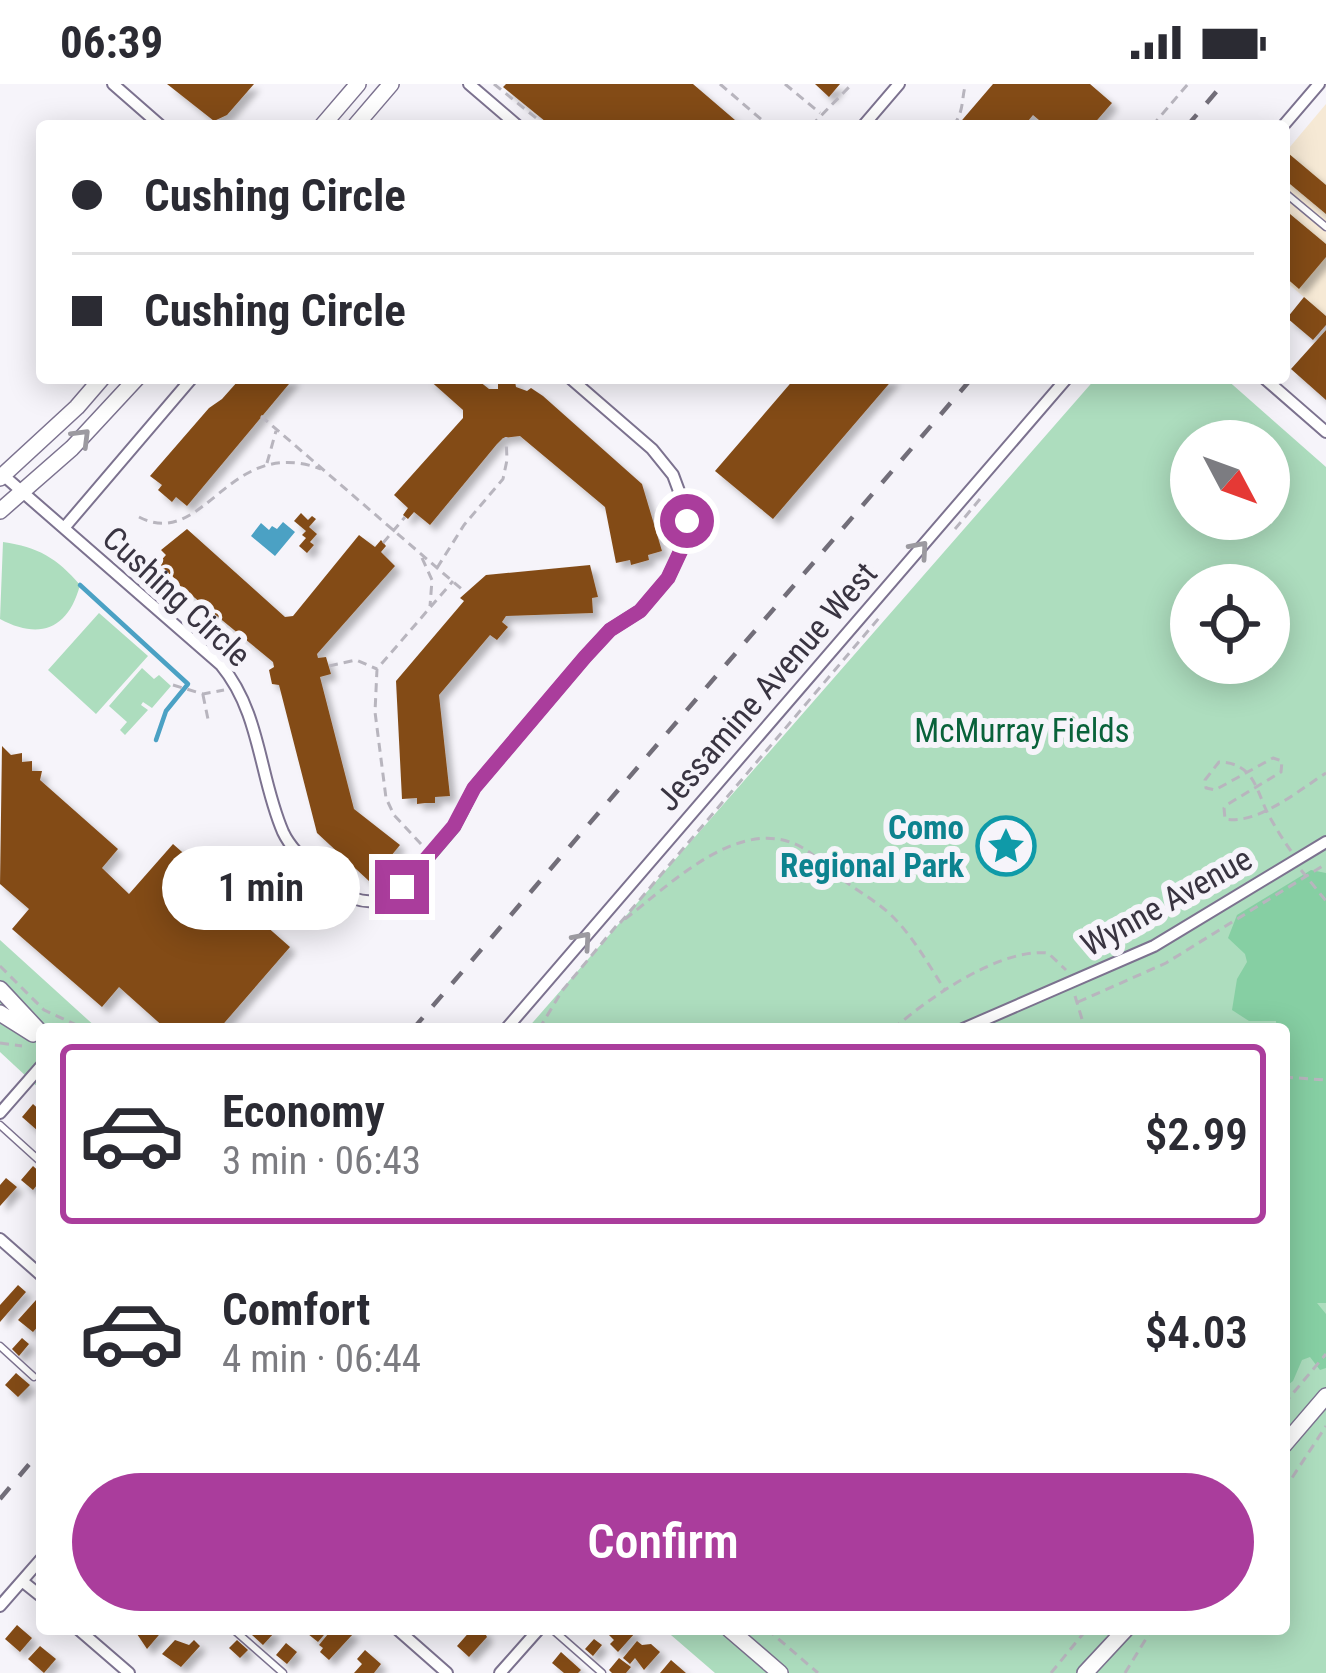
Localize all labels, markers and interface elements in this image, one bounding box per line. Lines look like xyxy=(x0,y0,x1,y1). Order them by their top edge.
text: 06:39 xyxy=(60,16,163,69)
text: Cushing Circle xyxy=(144,169,406,222)
text: Cushing Circle xyxy=(144,284,406,337)
north arrow xyxy=(1170,420,1290,540)
map controls xyxy=(1170,420,1290,684)
one-way arrow xyxy=(68,429,90,451)
route start xyxy=(660,494,714,548)
street label: Cushing Circle xyxy=(95,518,258,675)
one-way arrow xyxy=(905,541,927,563)
street label: Jessamine Avenue West xyxy=(648,554,885,818)
button: locate xyxy=(1170,564,1290,684)
park label: McMurray Fields xyxy=(914,711,1130,750)
place label: Como Regional Park xyxy=(780,808,964,885)
place icon: Como Regional Park xyxy=(975,815,1037,877)
street label: Wynne Avenue xyxy=(1074,839,1258,964)
callout: 1 min xyxy=(162,845,360,929)
route end xyxy=(375,860,429,914)
text: 1 min xyxy=(218,865,304,911)
one-way arrow xyxy=(569,932,590,954)
icon: car xyxy=(78,1080,186,1188)
text: Economy xyxy=(222,1085,385,1138)
text: $2.99 xyxy=(1145,1108,1248,1161)
text: 3 min · 06:43 xyxy=(222,1138,421,1184)
icon: car xyxy=(78,1278,186,1386)
text: Comfort xyxy=(222,1283,370,1336)
text: $4.03 xyxy=(1145,1306,1248,1359)
text: 4 min · 06:44 xyxy=(222,1336,421,1382)
button: Confirm xyxy=(72,1473,1254,1611)

